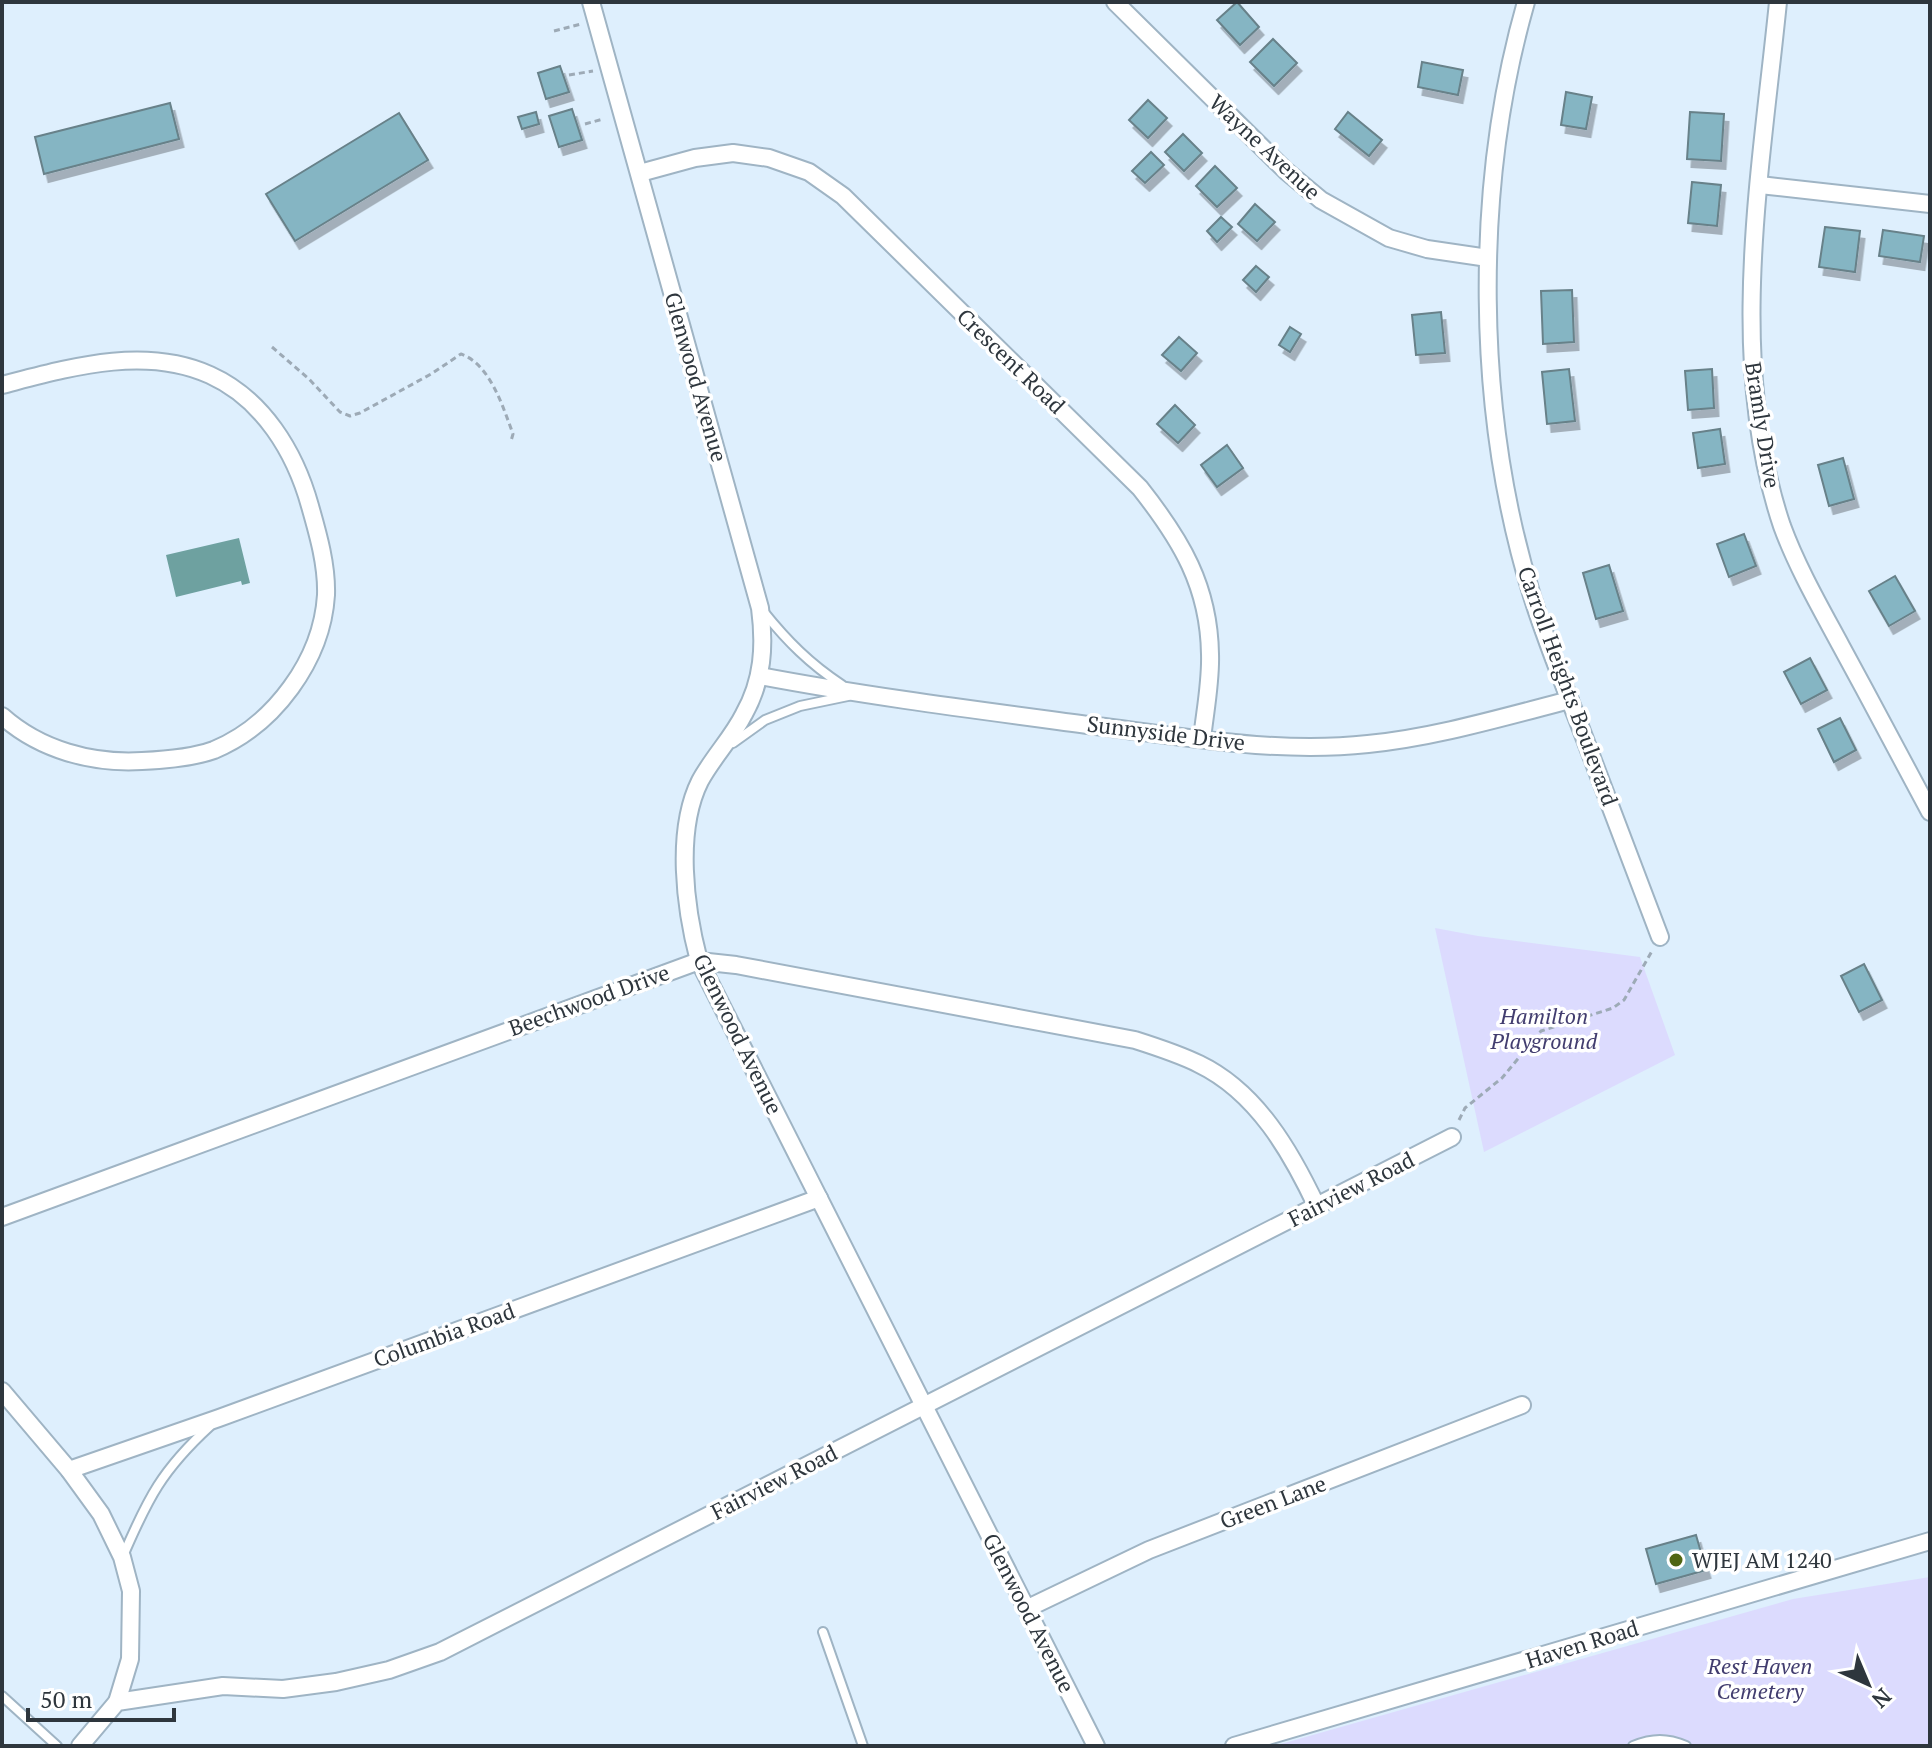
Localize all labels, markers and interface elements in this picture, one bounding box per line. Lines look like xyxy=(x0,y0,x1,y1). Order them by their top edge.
street label: Wayne Avenue xyxy=(1203,87,1327,206)
street label: Glenwood Avenue xyxy=(658,289,735,465)
street label: Crescent Road xyxy=(951,302,1072,420)
street label: Bramly Drive xyxy=(1739,360,1788,490)
street label: Carroll Heights Boulevard xyxy=(1512,562,1625,810)
street label: Sunnyside Drive xyxy=(1085,708,1247,757)
street label: Glenwood Avenue xyxy=(687,949,790,1119)
street label: Beechwood Drive xyxy=(504,957,673,1042)
park label: Hamilton Playground xyxy=(1490,1001,1599,1055)
street label: Fairview Road xyxy=(1283,1144,1419,1233)
street label: Columbia Road xyxy=(369,1296,518,1373)
street label: Fairview Road xyxy=(706,1437,842,1526)
street label: Green Lane xyxy=(1216,1468,1330,1535)
street label: Glenwood Avenue xyxy=(977,1528,1082,1697)
place label: WJEJ AM 1240 xyxy=(1692,1545,1832,1574)
marker: WJEJ AM 1240 xyxy=(1667,1551,1685,1569)
street label: Haven Road xyxy=(1522,1613,1642,1674)
north arrow xyxy=(1828,1644,1908,1724)
park label: Rest Haven Cemetery xyxy=(1707,1651,1812,1705)
scale bar xyxy=(28,1672,174,1722)
text: 50 m xyxy=(40,1683,92,1715)
text: N xyxy=(1866,1683,1898,1715)

